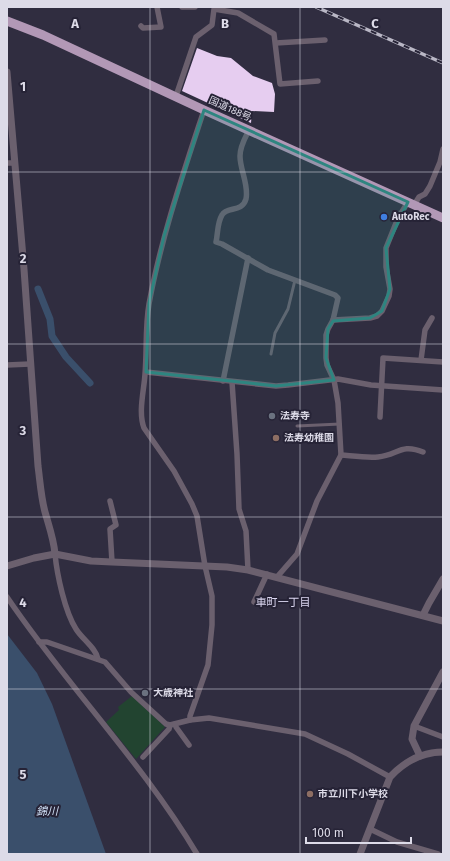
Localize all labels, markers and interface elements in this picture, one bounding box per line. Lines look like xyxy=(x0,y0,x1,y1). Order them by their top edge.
text: A xyxy=(70,16,79,31)
text: B xyxy=(221,16,229,31)
text: C xyxy=(371,16,379,31)
text: 1 xyxy=(20,79,26,94)
street label: 国道188号 xyxy=(207,94,253,124)
place label: AutoRec xyxy=(391,211,430,223)
marker: AutoRec xyxy=(379,212,389,222)
text: 2 xyxy=(20,251,27,266)
place label: 法寿寺 xyxy=(280,410,310,422)
marker: 法寿寺 xyxy=(267,411,277,421)
text: 3 xyxy=(19,423,27,438)
place label: 法寿幼稚園 xyxy=(284,432,334,444)
marker: 法寿幼稚園 xyxy=(271,433,281,443)
text: 4 xyxy=(19,595,27,610)
district label: 車町一丁目 xyxy=(256,596,311,609)
place label: 大歳神社 xyxy=(153,687,194,699)
marker: 大歳神社 xyxy=(140,688,150,698)
text: 5 xyxy=(20,767,27,782)
place label: 市立川下小学校 xyxy=(318,788,388,800)
marker: 市立川下小学校 xyxy=(305,789,315,799)
water label: 錦川 xyxy=(36,805,59,818)
scale bar xyxy=(306,819,411,845)
text: 100 m xyxy=(312,826,344,840)

